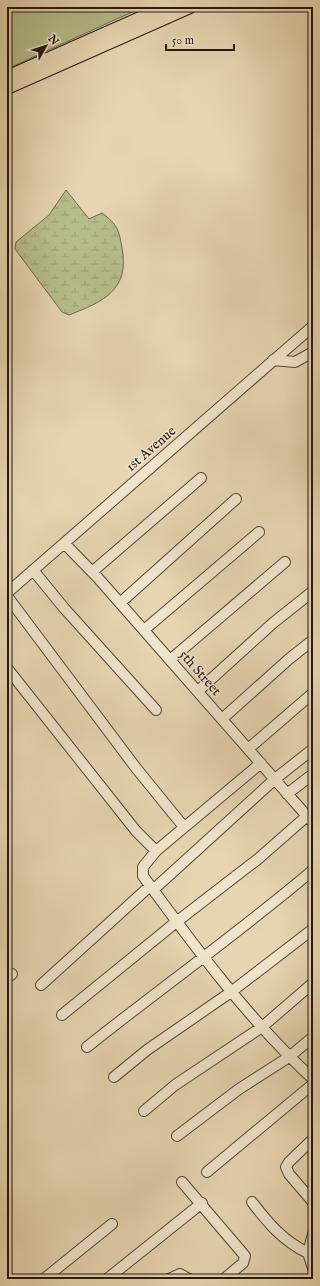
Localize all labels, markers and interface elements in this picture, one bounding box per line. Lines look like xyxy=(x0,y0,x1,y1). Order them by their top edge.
north arrow xyxy=(26,26,66,66)
scale bar xyxy=(166,26,234,52)
text: N xyxy=(44,31,62,49)
text: 50 m xyxy=(172,33,194,48)
street label: 1st Avenue xyxy=(122,422,180,476)
street label: 5th Street xyxy=(175,646,225,700)

